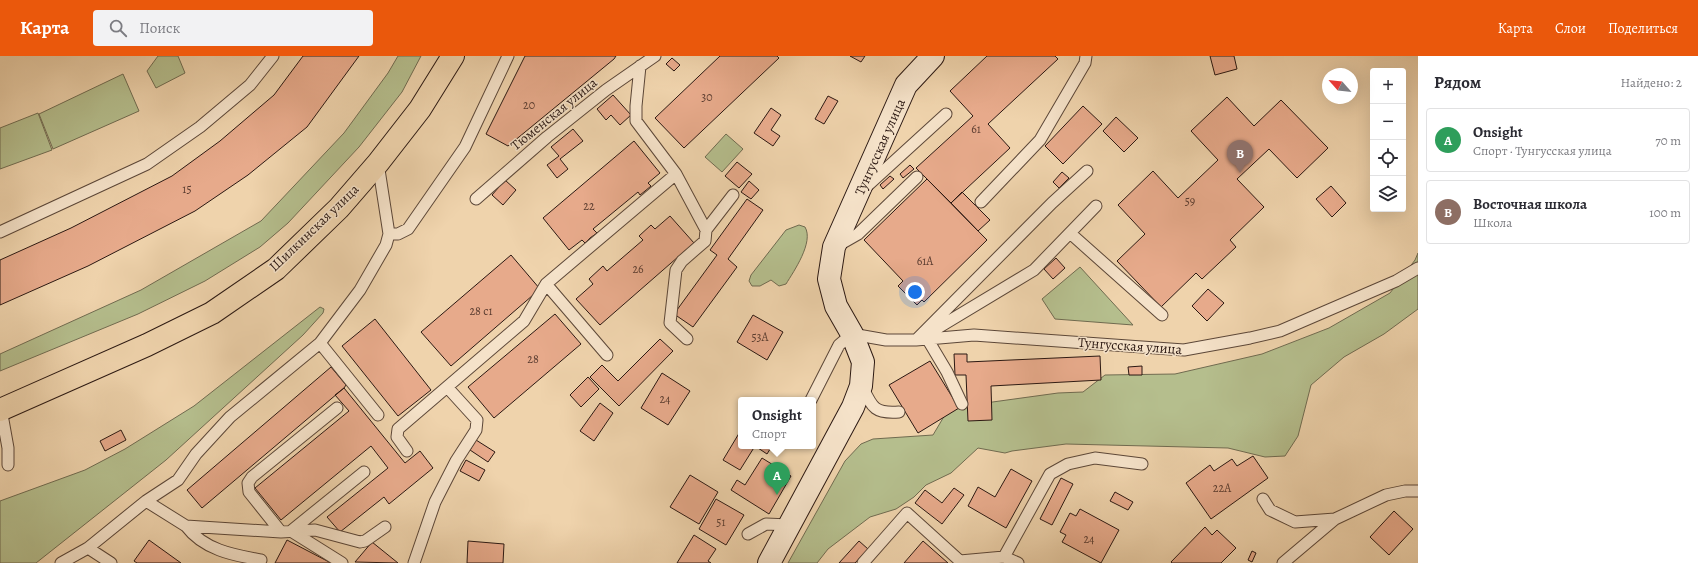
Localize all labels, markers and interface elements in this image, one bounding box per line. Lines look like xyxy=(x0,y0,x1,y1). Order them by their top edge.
search box xyxy=(93,10,373,46)
text: Карта xyxy=(20,15,69,41)
icon: search xyxy=(107,17,129,39)
text: Поиск xyxy=(139,18,180,38)
text: Карта xyxy=(1498,19,1533,38)
text: Слои xyxy=(1555,19,1586,38)
text: Поделиться xyxy=(1608,19,1678,38)
north arrow xyxy=(1322,68,1358,104)
map controls xyxy=(1370,68,1406,212)
button: + xyxy=(1370,68,1406,104)
text: Рядом xyxy=(1434,71,1481,94)
street label: Тюменская улица xyxy=(507,73,602,155)
text: Найдено: 2 xyxy=(1621,74,1682,91)
house number: 30 xyxy=(701,89,713,105)
street label: Тунгусская улица xyxy=(850,95,910,198)
house number: 20 xyxy=(523,97,535,113)
button: − xyxy=(1370,104,1406,140)
house number: 61 xyxy=(971,121,981,137)
text: Onsight xyxy=(1473,122,1523,142)
text: A xyxy=(1444,132,1452,149)
text: 70 m xyxy=(1655,132,1681,149)
pin: B xyxy=(1227,140,1253,173)
button: locate xyxy=(1370,140,1406,176)
text: Спорт · Тунгусская улица xyxy=(1473,142,1612,159)
button: layers xyxy=(1370,176,1406,212)
street label: Шилкинская улица xyxy=(265,180,364,276)
house number: 15 xyxy=(182,181,192,197)
house number: 59 xyxy=(1185,193,1195,209)
text: Восточная школа xyxy=(1473,194,1587,214)
house number: 22 xyxy=(583,198,595,214)
text: B xyxy=(1444,204,1452,221)
text: 100 m xyxy=(1649,204,1681,221)
text: Школа xyxy=(1473,214,1512,231)
house number: 61А xyxy=(917,253,934,269)
house number: 26 xyxy=(632,261,644,277)
your location xyxy=(905,282,925,302)
house number: 28 с1 xyxy=(469,303,493,319)
house number: 53А xyxy=(751,329,770,345)
street label: Тунгусская улица xyxy=(1077,333,1183,359)
house number: 28 xyxy=(527,351,539,367)
house number: 24 xyxy=(659,391,671,407)
popup xyxy=(738,397,816,449)
text: Onsight xyxy=(752,405,802,425)
text: Спорт xyxy=(752,425,787,442)
pin: A xyxy=(764,462,790,495)
house number: 22А xyxy=(1213,480,1232,496)
house number: 51 xyxy=(716,514,726,530)
house number: 24 xyxy=(1083,531,1095,547)

